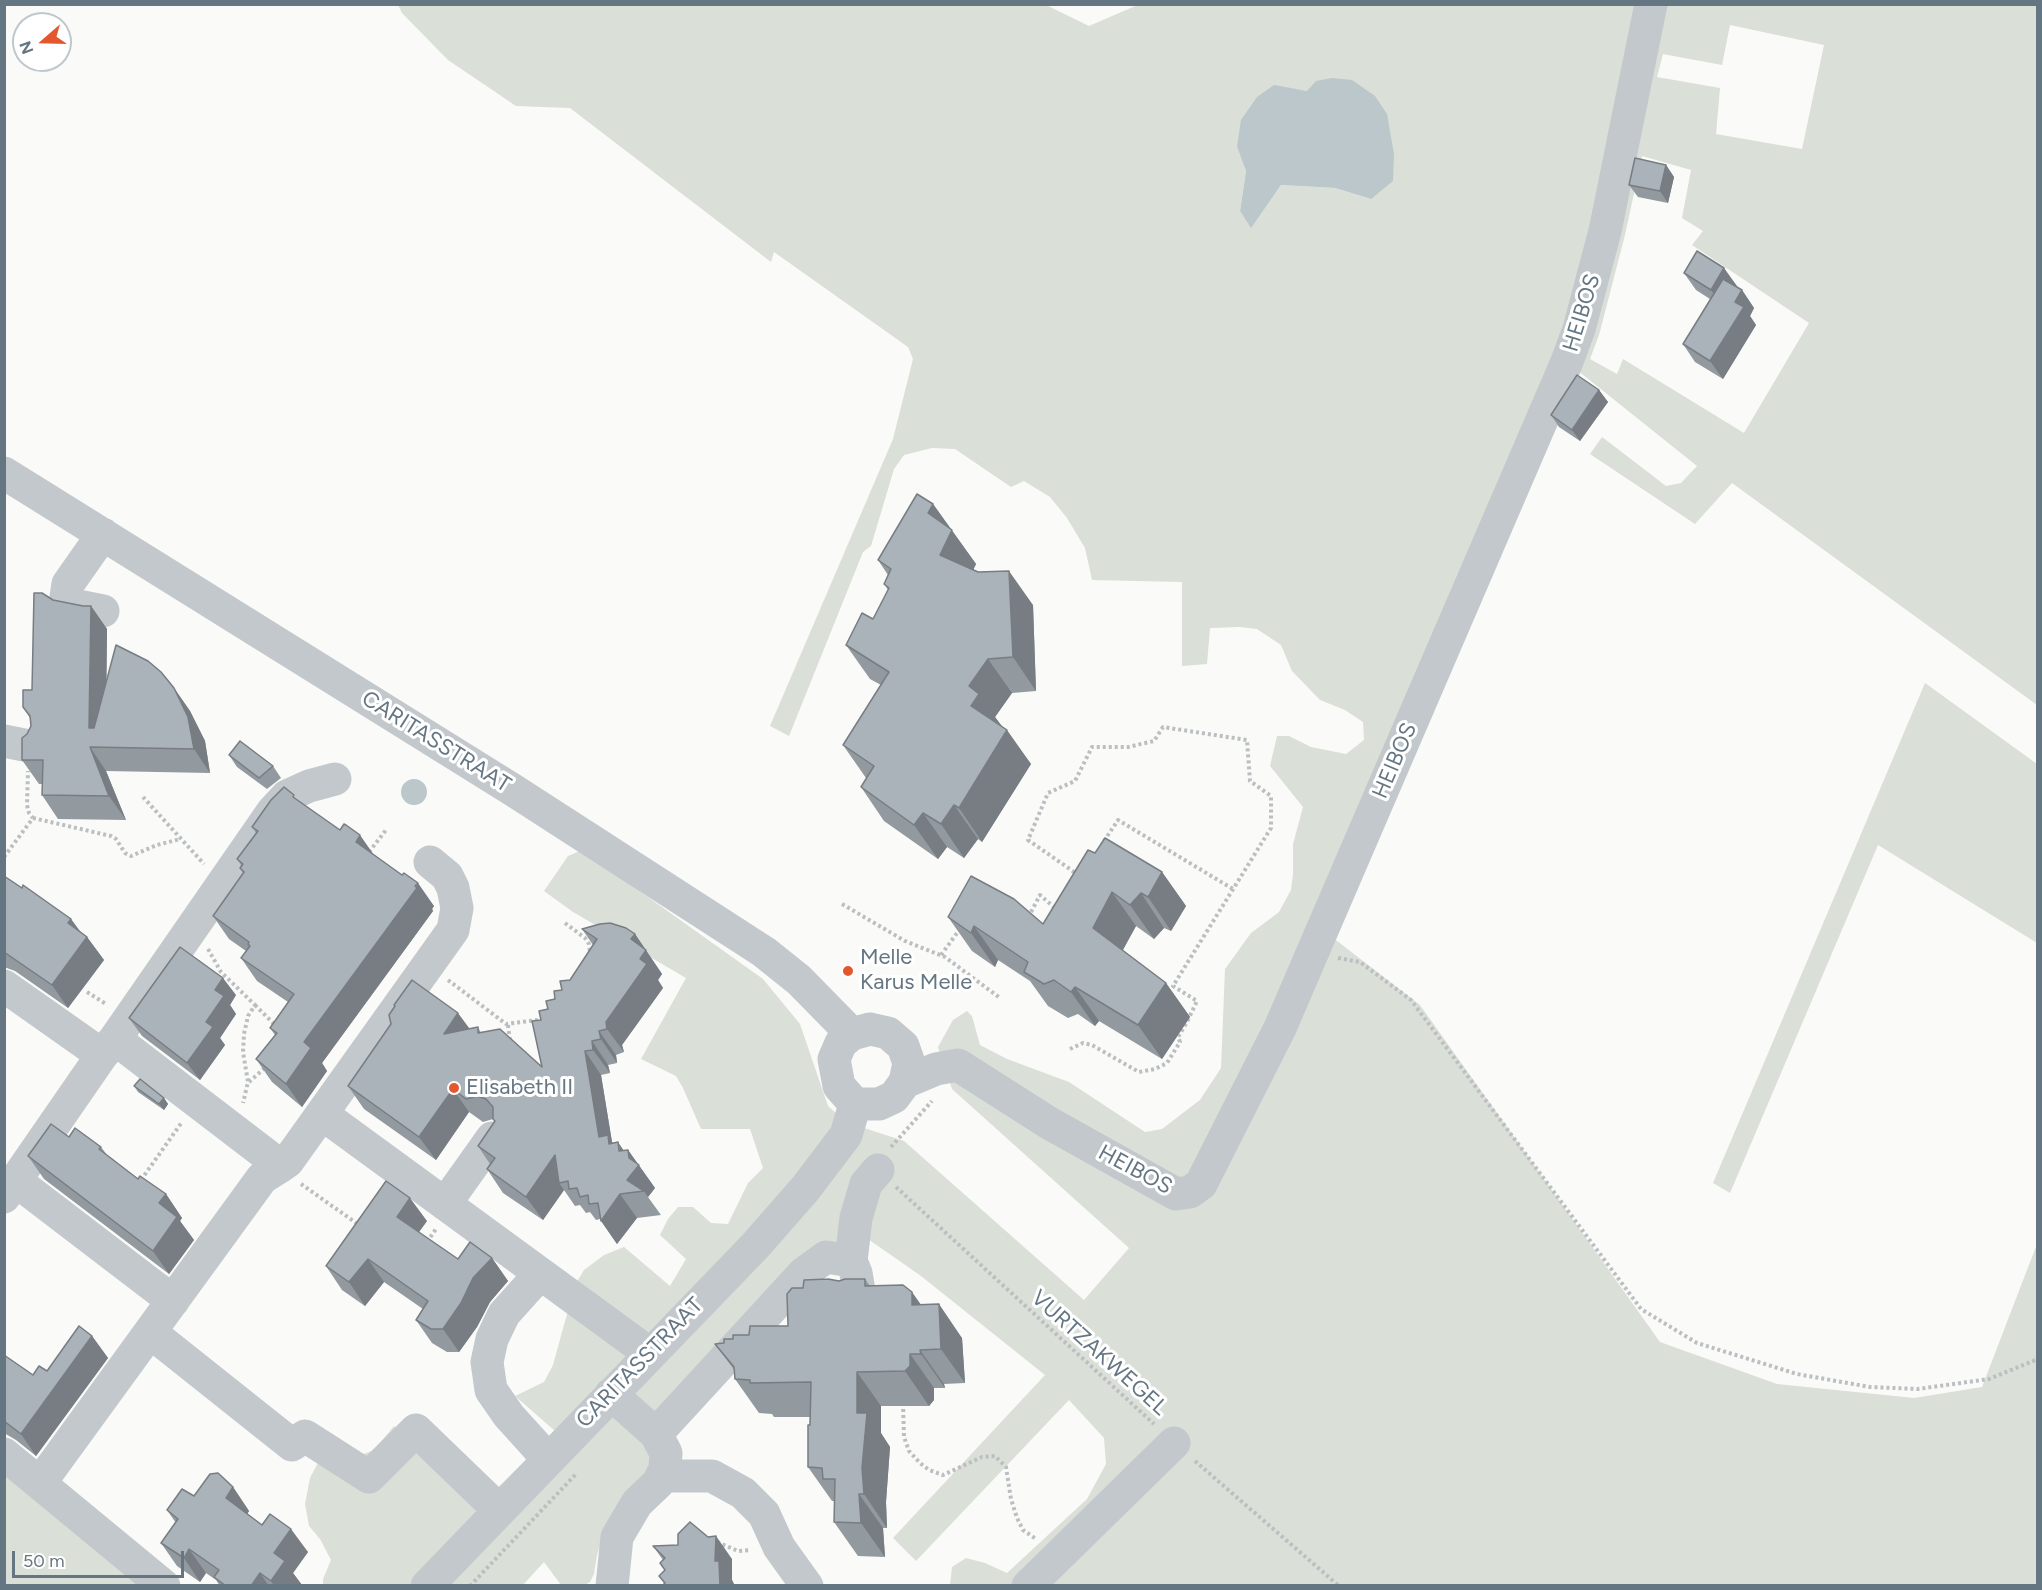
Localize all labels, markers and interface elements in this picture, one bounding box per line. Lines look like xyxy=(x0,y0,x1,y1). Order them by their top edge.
north arrow xyxy=(12,12,72,72)
text: N xyxy=(15,39,38,57)
street label: HEIBOS xyxy=(1558,271,1606,355)
street label: CARITASSTRAAT xyxy=(357,686,515,798)
street label: HEIBOS xyxy=(1367,719,1423,803)
place label: Melle Karus Melle xyxy=(860,945,972,996)
marker: Melle Karus Melle xyxy=(841,964,855,978)
place label: Elisabeth II xyxy=(466,1075,573,1101)
marker: Elisabeth II xyxy=(447,1081,461,1095)
street label: HEIBOS xyxy=(1094,1140,1176,1200)
street label: VURTZAKWEGEL xyxy=(1025,1285,1173,1421)
street label: CARITASSTRAAT xyxy=(571,1292,709,1434)
scale bar xyxy=(15,1539,188,1577)
text: 50 m xyxy=(23,1550,65,1572)

